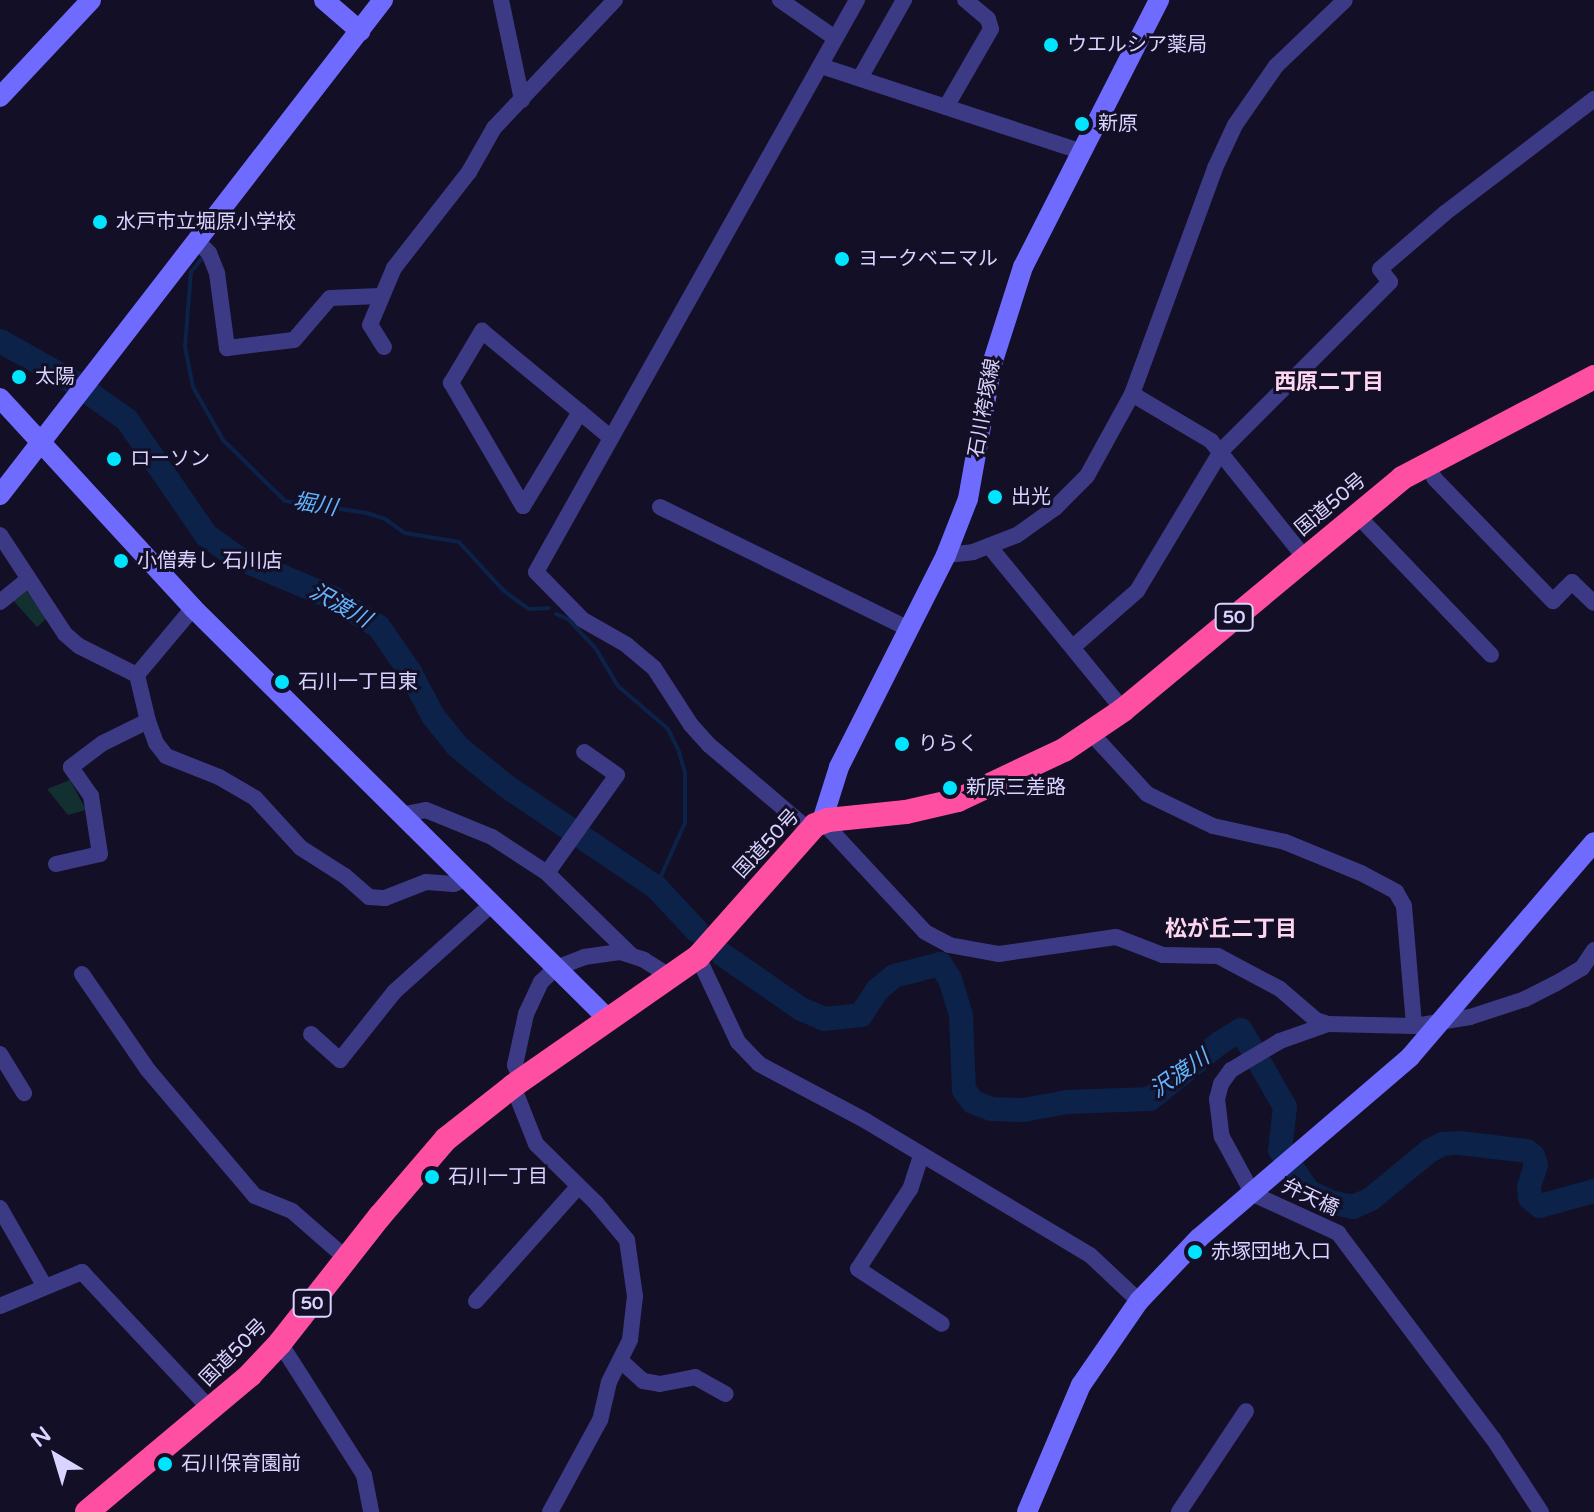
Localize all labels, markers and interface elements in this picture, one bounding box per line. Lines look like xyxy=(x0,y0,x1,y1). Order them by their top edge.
place label: ウエルシア薬局 xyxy=(1067,33,1207,57)
marker: ウエルシア薬局 xyxy=(1042,36,1060,54)
place label: 新原 xyxy=(1098,112,1138,136)
marker: 新原 xyxy=(1073,115,1091,133)
place label: 水戸市立堀原小学校 xyxy=(116,210,296,234)
marker: 水戸市立堀原小学校 xyxy=(91,213,109,231)
place label: ヨークベニマル xyxy=(858,247,998,271)
marker: ヨークベニマル xyxy=(833,250,851,268)
street label: 石川袴塚線 xyxy=(964,357,1006,459)
place label: 太陽 xyxy=(35,365,75,389)
marker: 太陽 xyxy=(10,368,28,386)
district label: 西原二丁目 xyxy=(1274,370,1384,396)
place label: ローソン xyxy=(130,447,210,471)
marker: ローソン xyxy=(105,450,123,468)
street label: 国道50号 xyxy=(1291,468,1371,542)
place label: 出光 xyxy=(1011,485,1051,509)
water label: 堀川 xyxy=(291,488,339,522)
marker: 出光 xyxy=(986,488,1004,506)
place label: 小僧寿し 石川店 xyxy=(137,549,282,573)
marker: 小僧寿し 石川店 xyxy=(112,552,130,570)
water label: 沢渡川 xyxy=(305,578,375,634)
road number: 50 xyxy=(1214,603,1254,631)
place label: 石川一丁目東 xyxy=(298,670,418,694)
marker: 石川一丁目東 xyxy=(273,673,291,691)
place label: りらく xyxy=(918,732,978,756)
marker: りらく xyxy=(893,735,911,753)
place label: 新原三差路 xyxy=(966,776,1066,800)
marker: 新原三差路 xyxy=(941,779,959,797)
street label: 国道50号 xyxy=(729,805,805,883)
district label: 松が丘二丁目 xyxy=(1165,917,1297,943)
water label: 沢渡川 xyxy=(1145,1044,1215,1104)
place label: 石川一丁目 xyxy=(448,1165,548,1189)
marker: 石川一丁目 xyxy=(423,1168,441,1186)
street label: 弁天橋 xyxy=(1278,1174,1342,1222)
place label: 赤塚団地入口 xyxy=(1211,1240,1331,1264)
marker: 赤塚団地入口 xyxy=(1186,1243,1204,1261)
road number: 50 xyxy=(292,1289,332,1317)
street label: 国道50号 xyxy=(195,1314,273,1392)
north arrow xyxy=(16,1416,96,1496)
text: N xyxy=(26,1421,56,1453)
place label: 石川保育園前 xyxy=(181,1452,301,1476)
marker: 石川保育園前 xyxy=(156,1455,174,1473)

